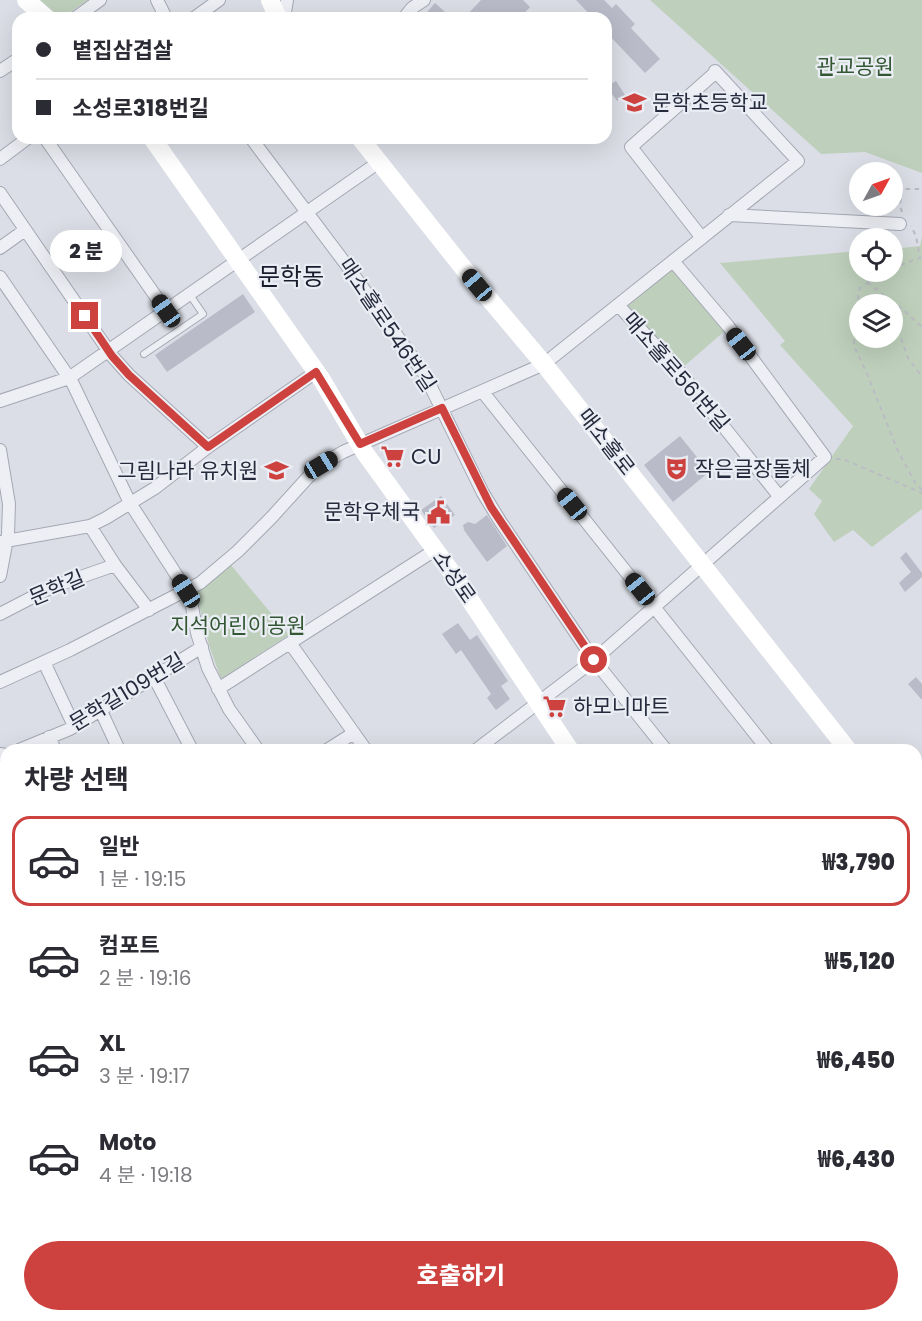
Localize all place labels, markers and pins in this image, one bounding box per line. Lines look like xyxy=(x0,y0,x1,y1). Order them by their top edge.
place label: 문학초등학교 xyxy=(652,88,768,117)
school or university icon: 문학초등학교 xyxy=(621,90,647,116)
place label: CU xyxy=(411,442,441,471)
supermarket icon: CU xyxy=(380,444,406,470)
place label: 작은글장돌체 xyxy=(695,454,811,483)
place label: 그림나라 유치원 xyxy=(117,456,258,485)
theatre icon: 작은글장돌체 xyxy=(664,456,690,482)
school or university icon: 그림나라 유치원 xyxy=(263,458,289,484)
place label: 문학우체국 xyxy=(323,497,420,526)
public building icon: 문학우체국 xyxy=(425,499,451,525)
place label: 하모니마트 xyxy=(573,692,670,721)
supermarket icon: 하모니마트 xyxy=(542,694,568,720)

